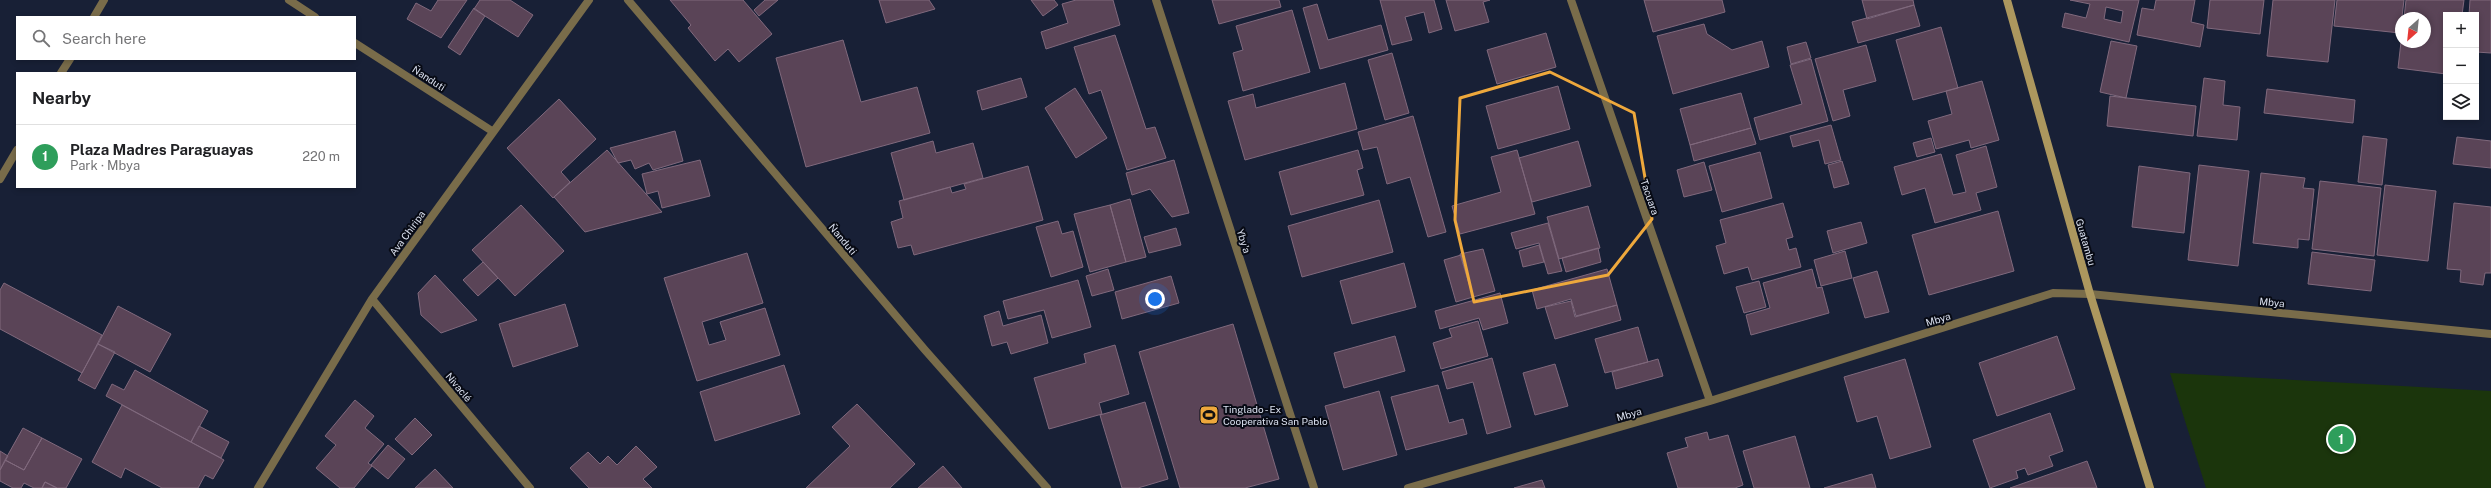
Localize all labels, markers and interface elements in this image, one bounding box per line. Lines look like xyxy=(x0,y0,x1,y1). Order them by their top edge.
north arrow xyxy=(2395,12,2431,48)
map controls xyxy=(2443,12,2479,120)
button: + xyxy=(2443,12,2479,48)
search box xyxy=(16,16,356,60)
icon: search xyxy=(30,27,52,49)
text: Search here xyxy=(62,30,146,47)
button: − xyxy=(2443,48,2479,84)
street label: Ñanduti xyxy=(410,63,448,93)
button: layers xyxy=(2443,84,2479,120)
text: Nearby xyxy=(32,88,91,108)
text: Plaza Madres Paraguayas xyxy=(70,141,253,158)
text: 1 xyxy=(42,149,48,164)
text: 220 m xyxy=(302,149,340,164)
text: Park · Mbya xyxy=(70,158,140,173)
street label: Tacuara xyxy=(1638,178,1662,216)
street label: Ava Chiripa xyxy=(387,208,427,258)
street label: Guatambu xyxy=(2074,217,2098,267)
street label: Ñanduti xyxy=(827,221,859,257)
street label: Yby'a xyxy=(1234,227,1254,255)
your location xyxy=(1145,289,1165,309)
street label: Mbya xyxy=(2259,295,2285,309)
street label: Mbya xyxy=(1924,310,1952,328)
street label: Nivaclé xyxy=(443,370,475,404)
place label: Tinglado - Ex Cooperativa San Pablo xyxy=(1223,403,1328,427)
sports icon: Tinglado - Ex Cooperativa San Pablo xyxy=(1198,404,1220,426)
street label: Mbya xyxy=(1615,405,1643,423)
pin: 1 xyxy=(2328,424,2354,454)

